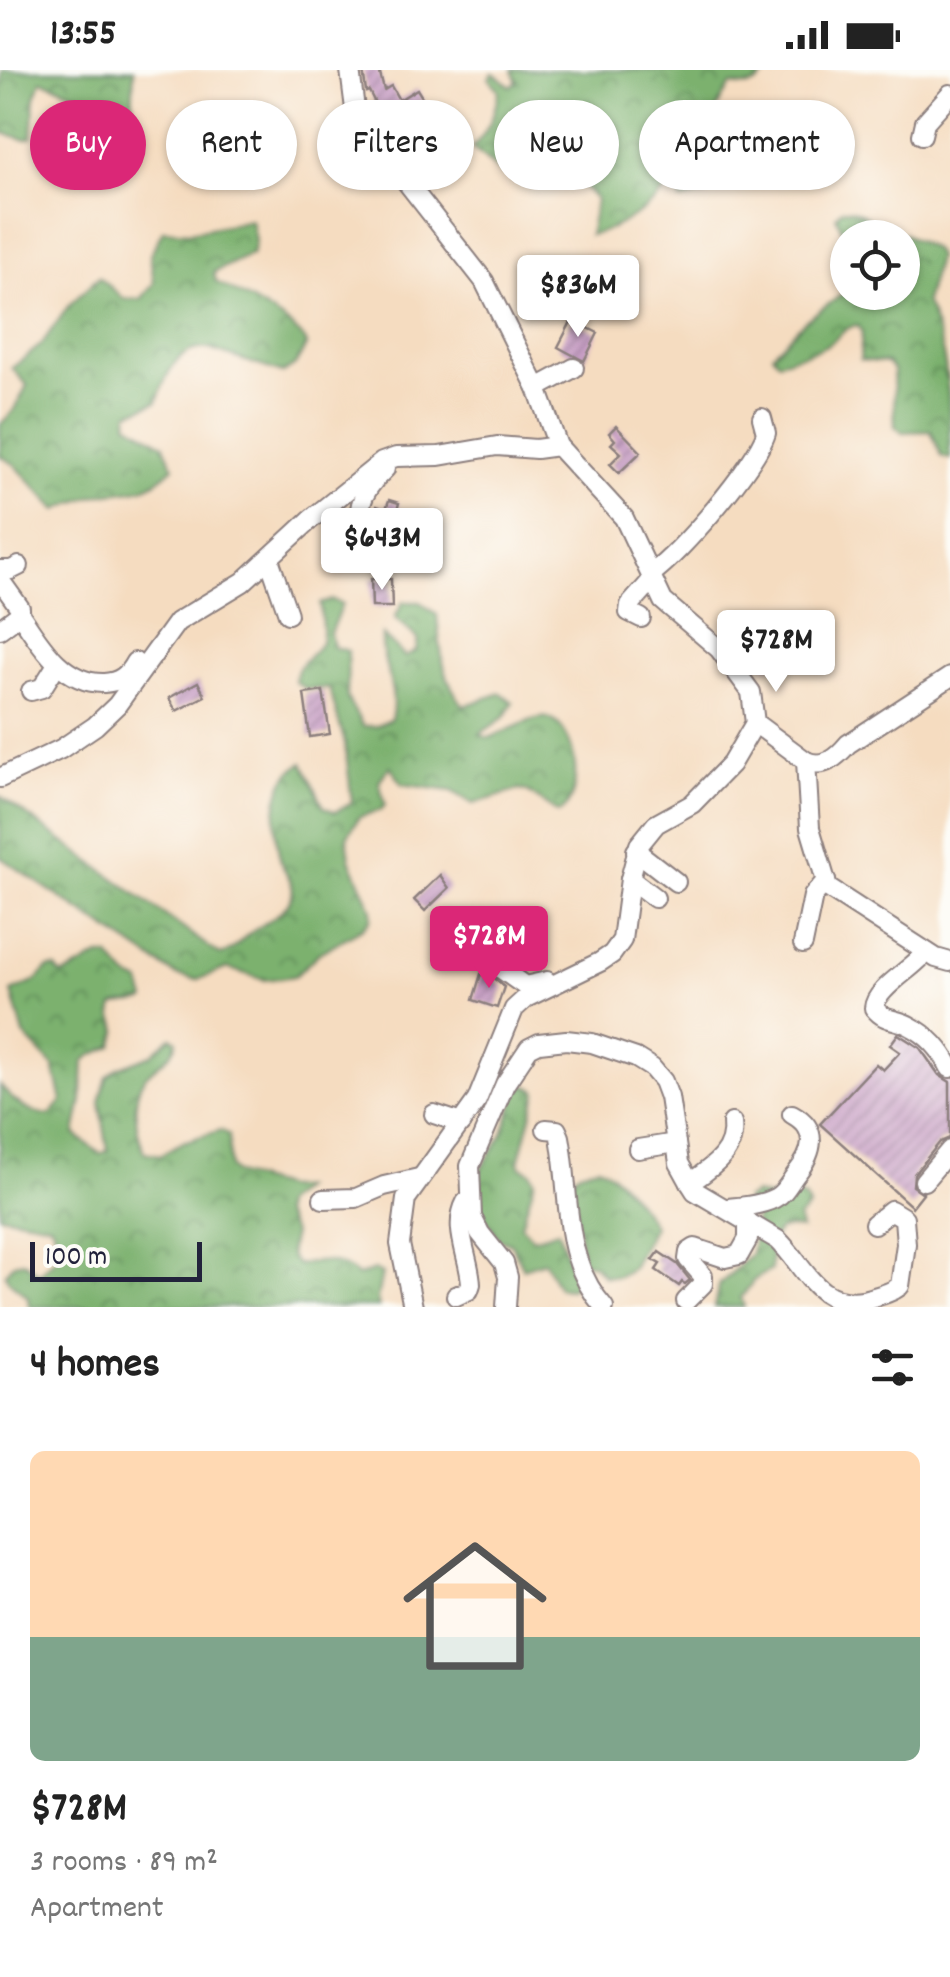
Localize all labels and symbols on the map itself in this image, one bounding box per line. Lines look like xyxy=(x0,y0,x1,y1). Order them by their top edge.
pin: $836M xyxy=(508,255,648,340)
pin: $643M xyxy=(312,508,452,593)
pin: $728M xyxy=(706,610,846,695)
pin: $728M xyxy=(419,906,559,991)
scale bar xyxy=(30,1237,202,1282)

